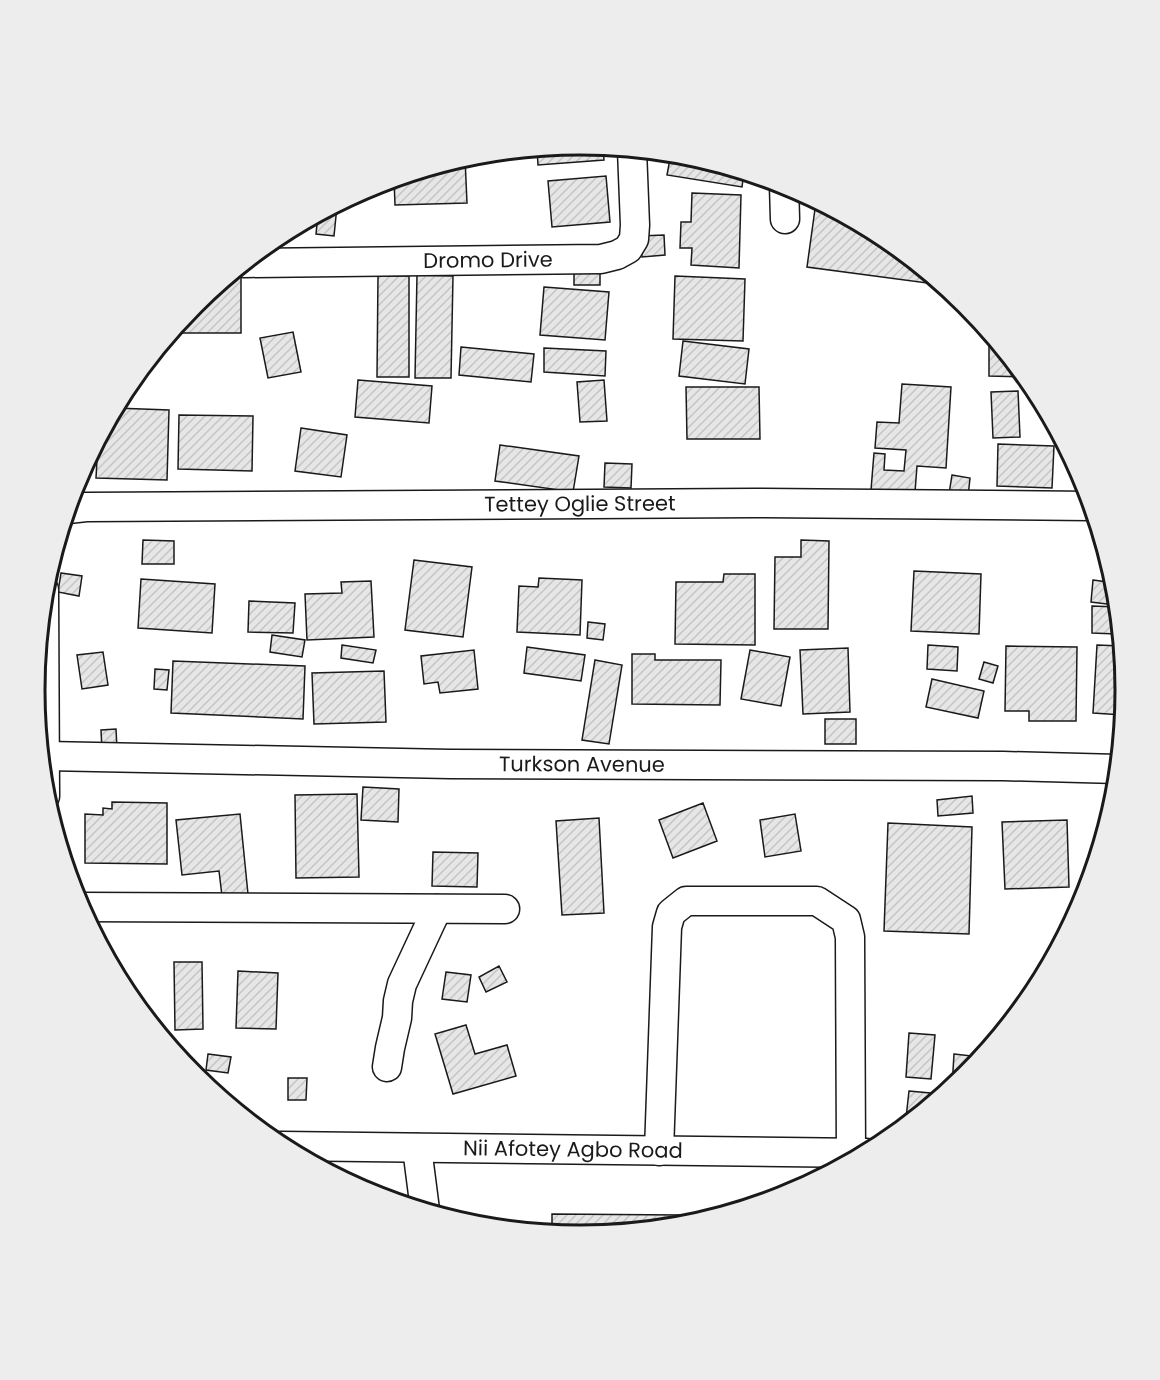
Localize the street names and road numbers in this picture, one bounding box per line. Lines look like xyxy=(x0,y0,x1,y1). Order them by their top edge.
street label: Dromo Drive xyxy=(423,245,553,275)
street label: Tettey Oglie Street xyxy=(484,488,676,519)
street label: Turkson Avenue xyxy=(499,749,665,779)
street label: Nii Afotey Agbo Road xyxy=(463,1133,683,1165)

